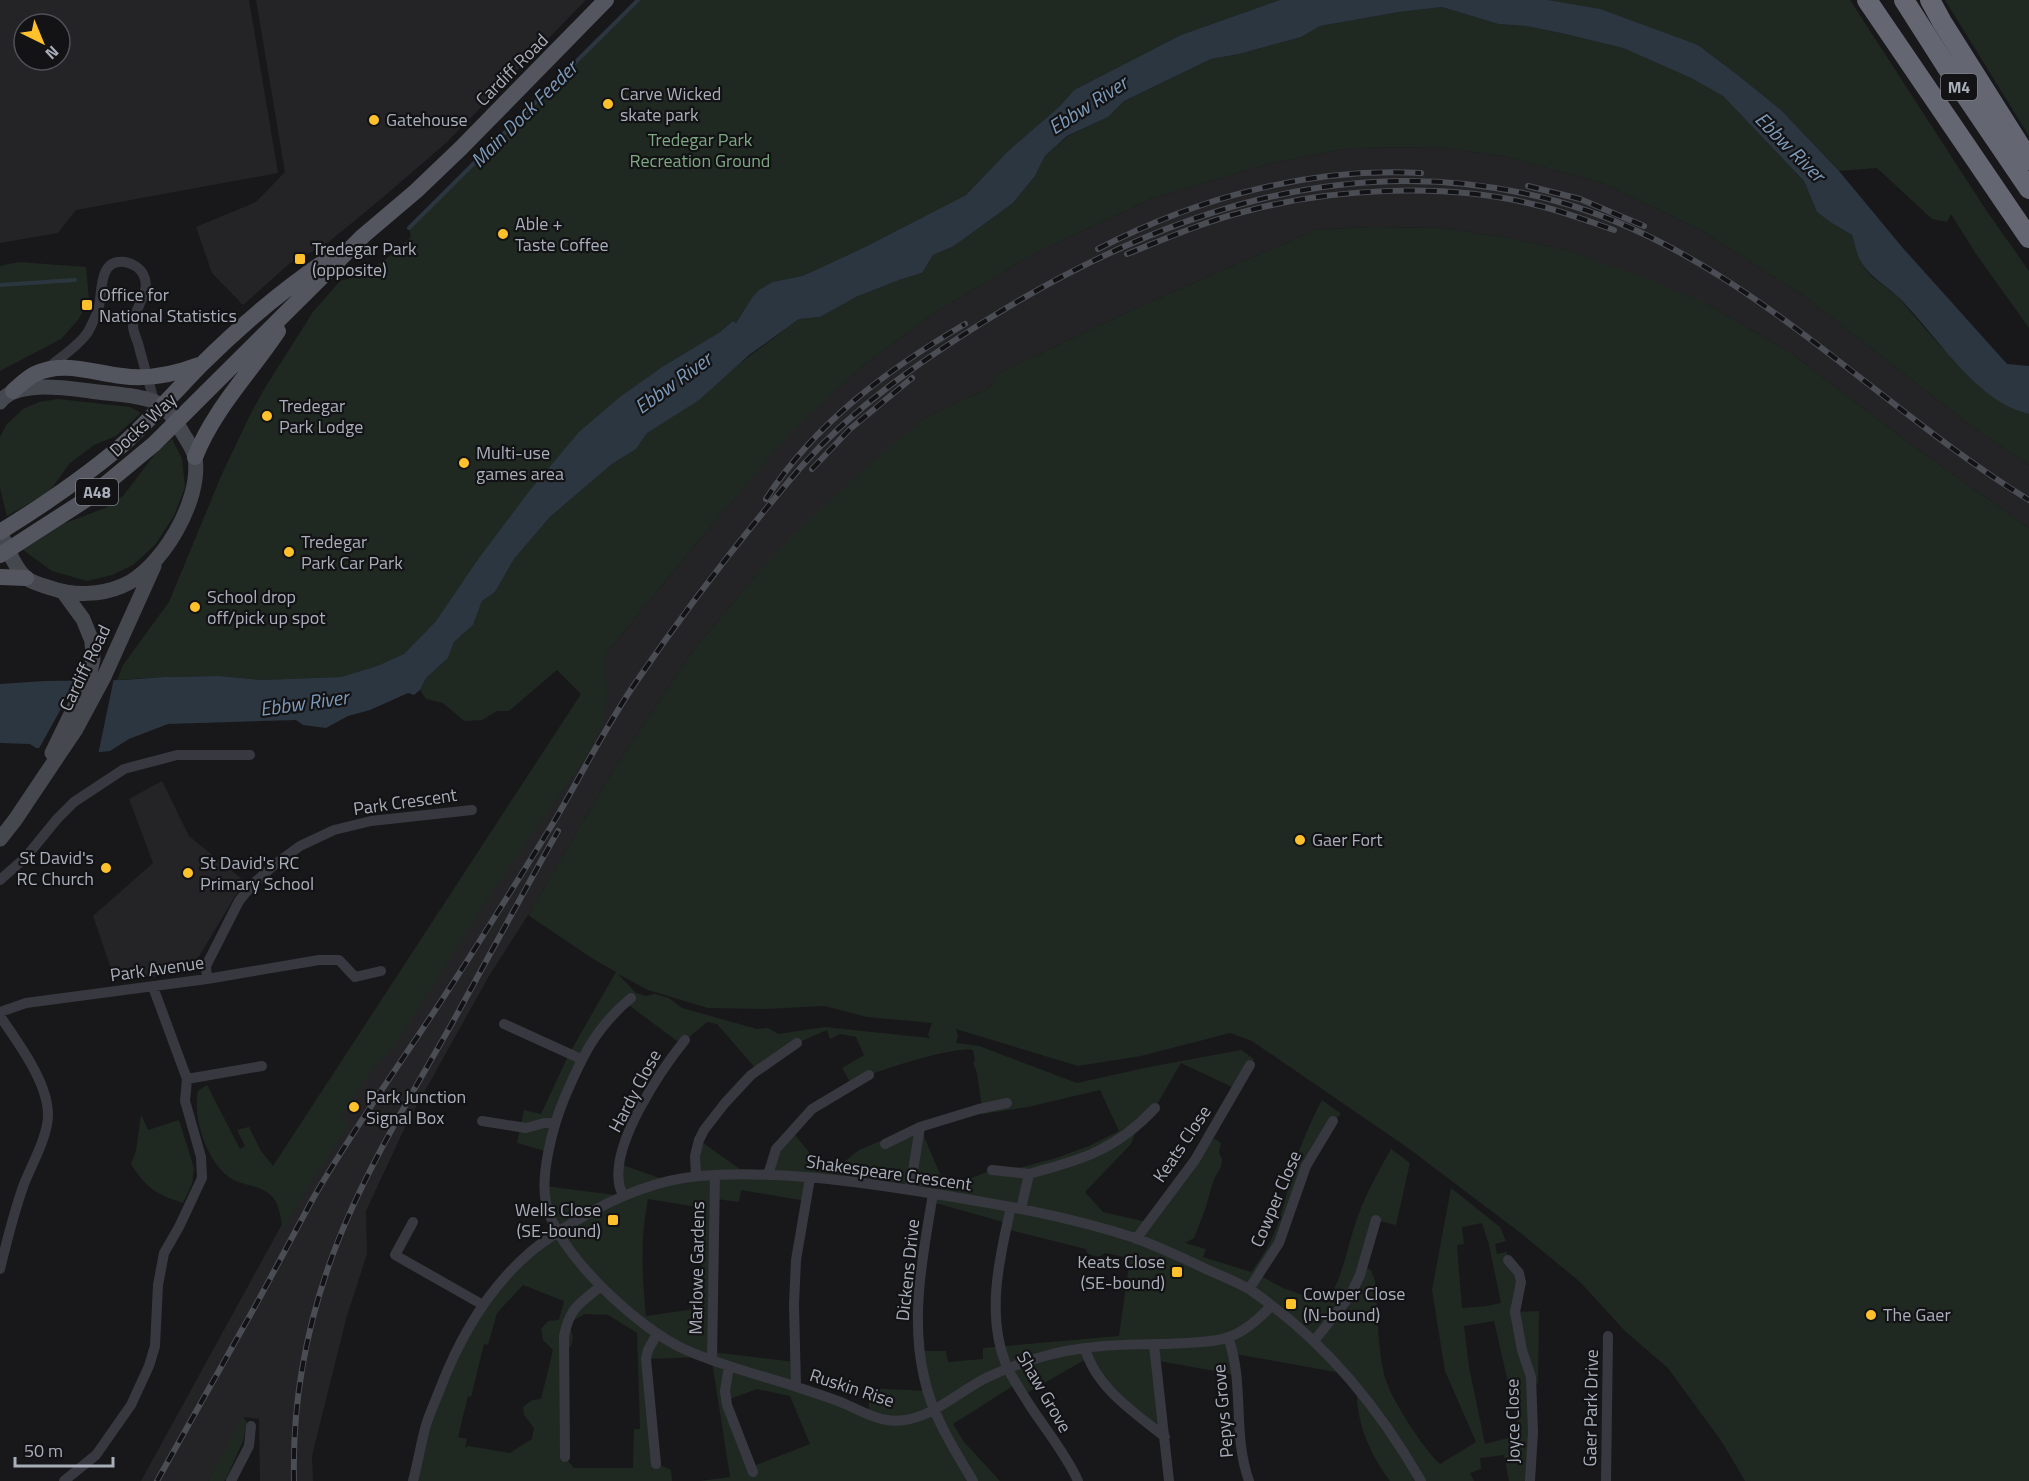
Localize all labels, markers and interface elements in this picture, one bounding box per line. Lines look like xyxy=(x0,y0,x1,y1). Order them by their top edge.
north arrow xyxy=(12,12,72,72)
street label: Cardiff Road xyxy=(469,27,554,112)
text: N xyxy=(40,40,64,66)
water label: Main Dock Feeder xyxy=(463,51,586,174)
water label: Ebbw River xyxy=(1042,66,1136,142)
road number: M4 xyxy=(1941,74,1977,100)
place label: Carve Wicked skate park xyxy=(620,80,721,128)
marker: Carve Wicked skate park xyxy=(601,97,615,111)
water label: Ebbw River xyxy=(1748,104,1835,191)
place label: Gatehouse xyxy=(386,106,468,133)
marker: Gatehouse xyxy=(367,113,381,127)
park label: Tredegar Park Recreation Ground xyxy=(630,126,770,174)
place label: Able + Taste Coffee xyxy=(515,210,609,258)
marker: Able + Taste Coffee xyxy=(496,227,510,241)
place label: Tredegar Park (opposite) xyxy=(312,235,417,283)
marker: Tredegar Park (opposite) xyxy=(293,252,307,266)
place label: Office for National Statistics xyxy=(99,281,237,329)
marker: Office for National Statistics xyxy=(80,298,94,312)
water label: Ebbw River xyxy=(628,342,720,421)
street label: Docks Way xyxy=(103,386,183,463)
place label: Tredegar Park Lodge xyxy=(279,392,363,440)
marker: Tredegar Park Lodge xyxy=(260,409,274,423)
place label: Multi-use games area xyxy=(476,439,564,487)
marker: Multi-use games area xyxy=(457,456,471,470)
road number: A48 xyxy=(76,479,118,505)
place label: Tredegar Park Car Park xyxy=(301,528,403,576)
marker: Tredegar Park Car Park xyxy=(282,545,296,559)
place label: School drop off/pick up spot xyxy=(207,583,326,631)
marker: School drop off/pick up spot xyxy=(188,600,202,614)
street label: Cardiff Road xyxy=(52,620,117,716)
water label: Ebbw River xyxy=(258,681,353,724)
street label: Park Crescent xyxy=(351,781,459,822)
place label: Gaer Fort xyxy=(1312,826,1383,853)
marker: Gaer Fort xyxy=(1293,833,1307,847)
place label: St David's RC Church xyxy=(17,844,94,892)
place label: St David's RC Primary School xyxy=(200,849,314,897)
marker: St David's RC Church xyxy=(99,861,113,875)
marker: St David's RC Primary School xyxy=(181,866,195,880)
street label: Park Avenue xyxy=(108,949,206,988)
street label: Hardy Close xyxy=(601,1045,668,1137)
place label: Park Junction Signal Box xyxy=(366,1083,466,1131)
marker: Park Junction Signal Box xyxy=(347,1100,361,1114)
street label: Keats Close xyxy=(1146,1100,1217,1188)
street label: Cowper Close xyxy=(1243,1146,1308,1251)
street label: Shakespeare Crescent xyxy=(805,1148,974,1198)
place label: Wells Close (SE-bound) xyxy=(515,1196,601,1244)
street label: Marlowe Gardens xyxy=(682,1201,711,1335)
marker: Wells Close (SE-bound) xyxy=(606,1213,620,1227)
street label: Dickens Drive xyxy=(889,1218,926,1322)
place label: Keats Close (SE-bound) xyxy=(1077,1248,1165,1296)
marker: Keats Close (SE-bound) xyxy=(1170,1265,1184,1279)
place label: Cowper Close (N-bound) xyxy=(1303,1280,1405,1328)
marker: Cowper Close (N-bound) xyxy=(1284,1297,1298,1311)
place label: The Gaer xyxy=(1883,1301,1951,1328)
marker: The Gaer xyxy=(1864,1308,1878,1322)
street label: Shaw Grove xyxy=(1010,1346,1079,1438)
street label: Gaer Park Drive xyxy=(1576,1349,1605,1467)
street label: Ruskin Rise xyxy=(806,1361,898,1414)
street label: Pepys Grove xyxy=(1205,1363,1240,1459)
street label: Joyce Close xyxy=(1498,1378,1527,1464)
scale bar xyxy=(15,1430,112,1468)
text: 50 m xyxy=(24,1437,63,1464)

